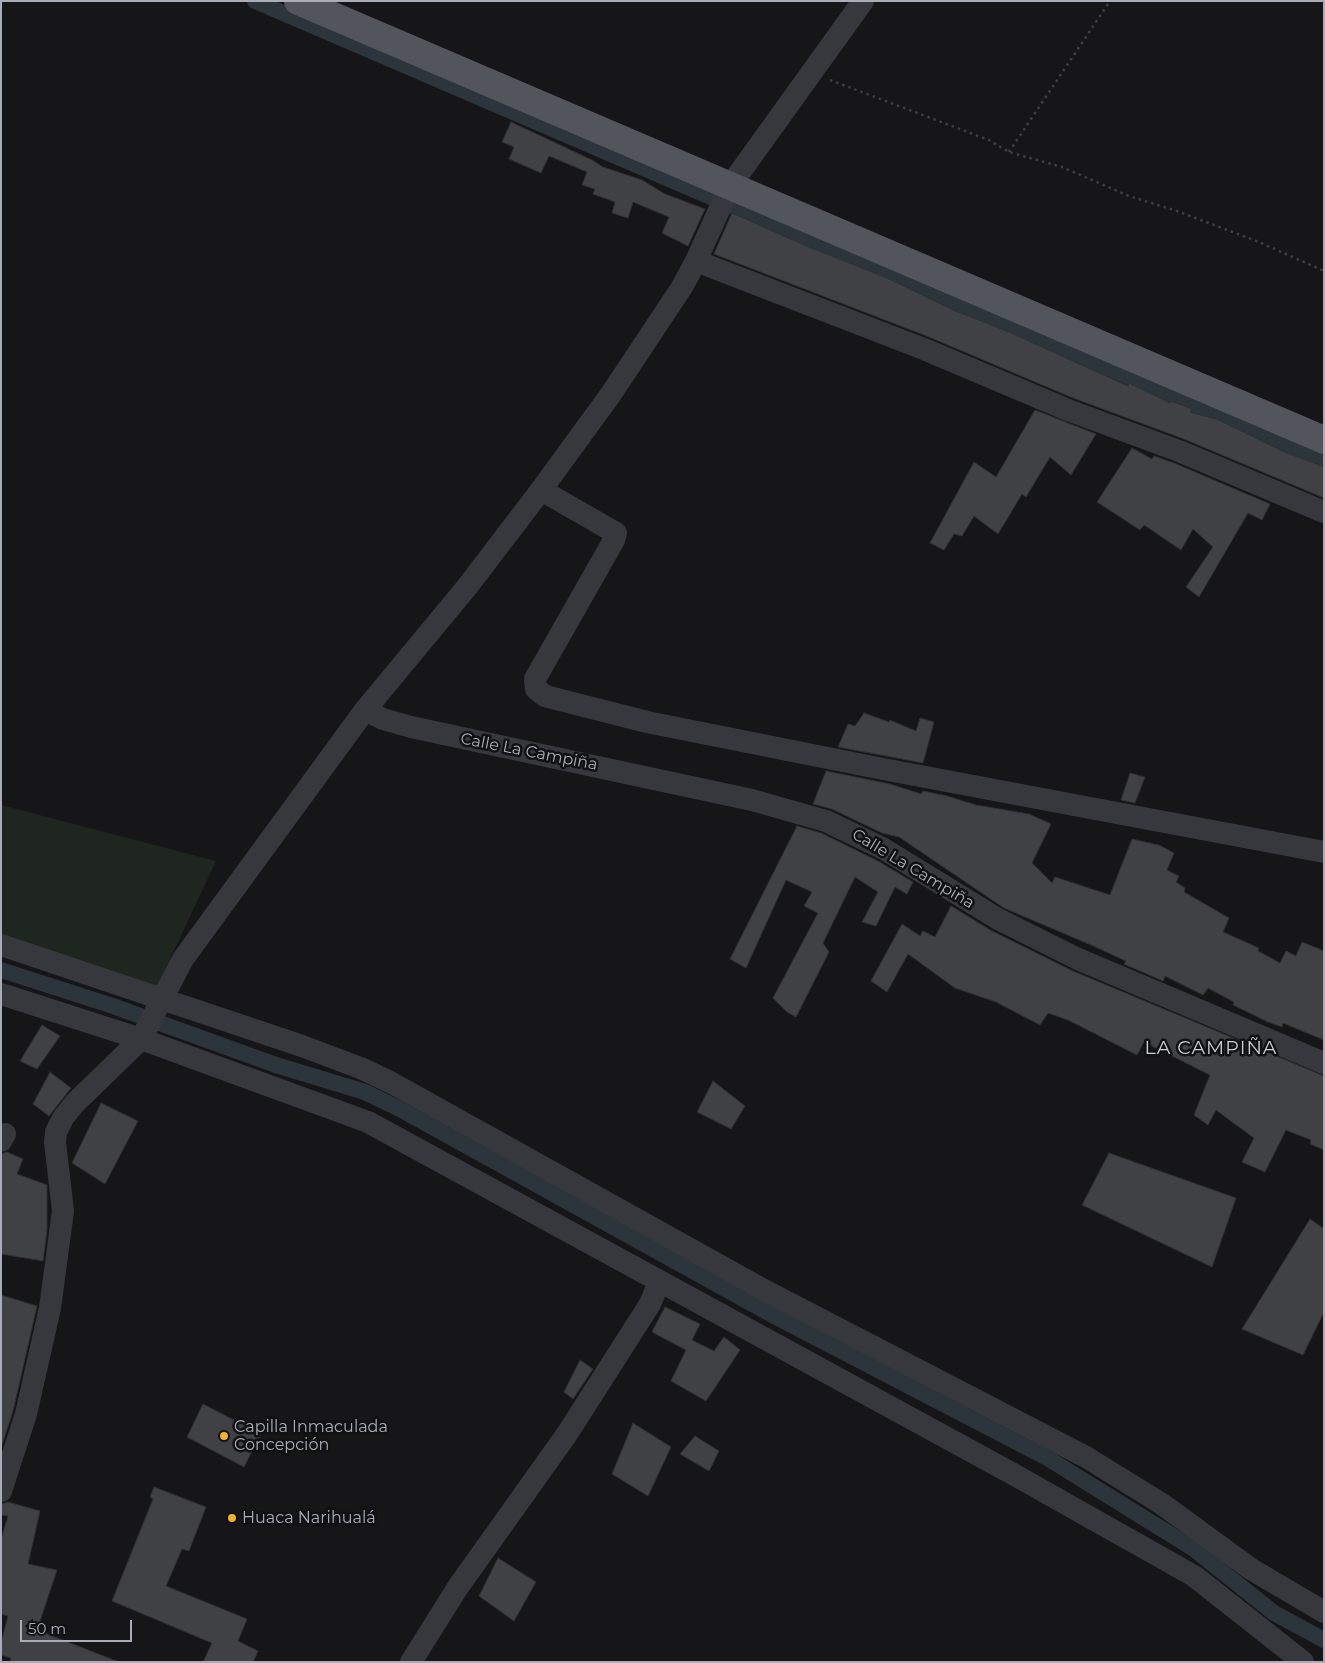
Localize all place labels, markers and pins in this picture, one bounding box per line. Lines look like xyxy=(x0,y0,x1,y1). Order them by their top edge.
place label: Capilla Inmaculada Concepción xyxy=(234,1417,388,1455)
marker: Capilla Inmaculada Concepción xyxy=(218,1430,230,1442)
place label: Huaca Narihualá xyxy=(242,1508,376,1528)
marker: Huaca Narihualá xyxy=(226,1512,238,1524)

